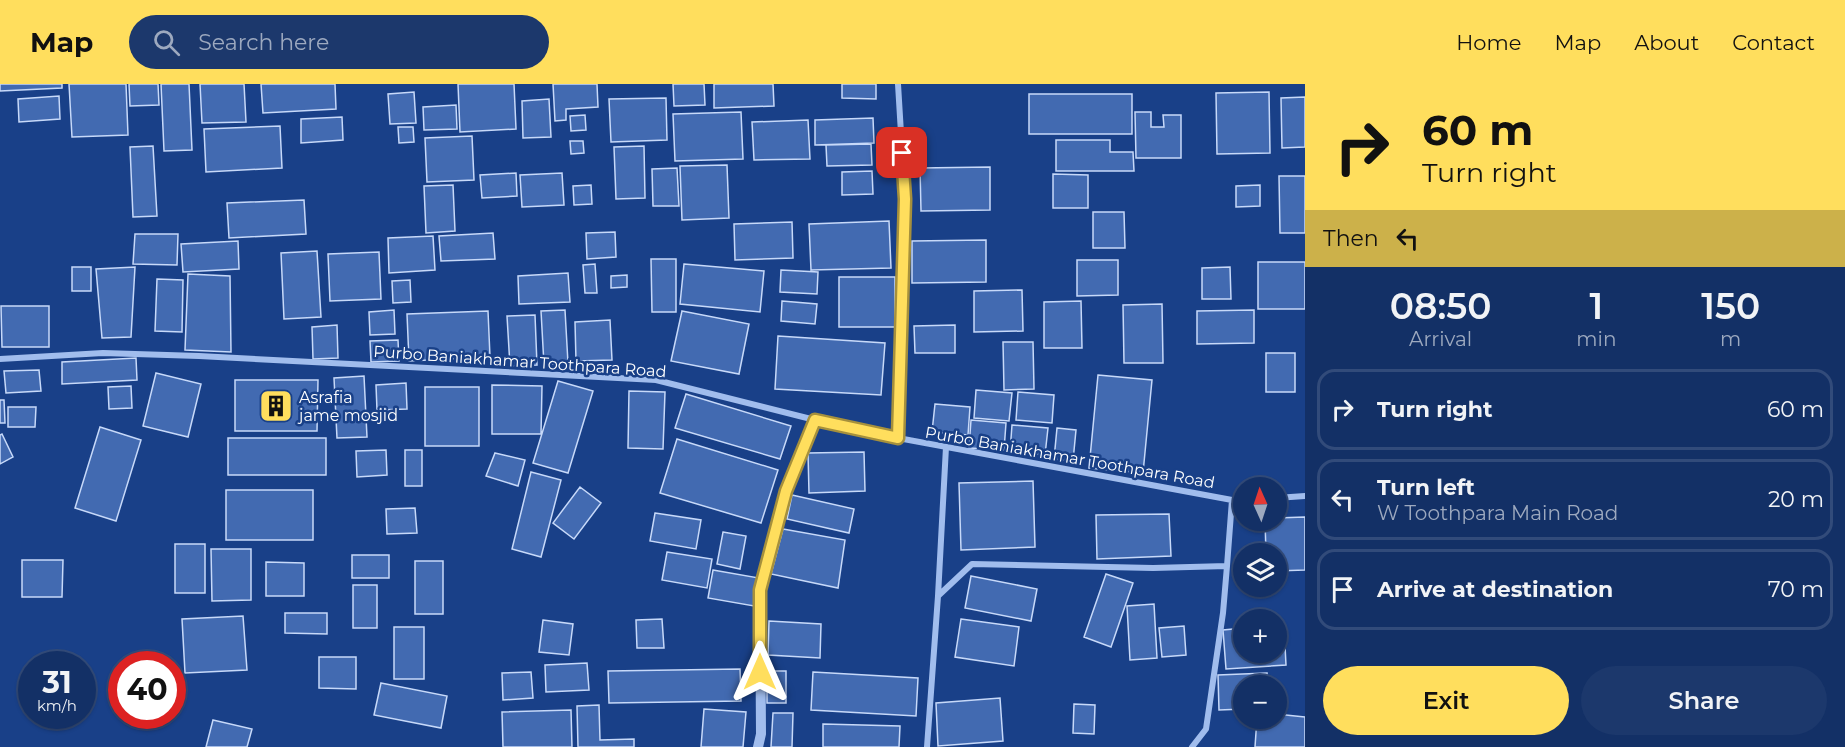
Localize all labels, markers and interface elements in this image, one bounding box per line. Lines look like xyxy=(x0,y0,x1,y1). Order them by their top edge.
search box xyxy=(129,15,549,69)
text: Map xyxy=(30,25,93,59)
icon: search xyxy=(150,26,183,59)
text: Search here xyxy=(198,29,329,56)
text: Home xyxy=(1456,30,1521,55)
text: Map xyxy=(1554,30,1601,55)
text: About xyxy=(1634,30,1699,55)
text: Contact xyxy=(1732,30,1815,55)
text: 60 m xyxy=(1422,104,1533,156)
icon: right xyxy=(1323,108,1401,186)
pin xyxy=(876,127,927,178)
icon: arrive xyxy=(885,136,918,169)
text: Turn right xyxy=(1422,156,1557,189)
icon: left xyxy=(1391,222,1424,255)
text: Then xyxy=(1323,225,1379,252)
text: 08:50 xyxy=(1390,284,1492,328)
text: 1 xyxy=(1590,284,1603,328)
text: 150 xyxy=(1701,284,1760,328)
text: Arrival xyxy=(1409,327,1472,351)
text: min xyxy=(1576,327,1616,351)
text: m xyxy=(1720,327,1741,351)
street label: Purbo Baniakhamar Toothpara Road xyxy=(373,342,667,381)
building icon: Asrafia jame mosjid xyxy=(258,388,294,424)
place label: Asrafia jame mosjid xyxy=(297,388,398,425)
icon: right xyxy=(1326,393,1359,426)
text: Turn right xyxy=(1377,396,1492,423)
text: 60 m xyxy=(1767,396,1824,423)
street label: Purbo Baniakhamar Toothpara Road xyxy=(924,423,1216,492)
text: Turn left xyxy=(1377,474,1475,501)
north arrow xyxy=(1233,477,1287,531)
map controls xyxy=(1233,477,1287,729)
icon: left xyxy=(1326,483,1359,516)
text: 20 m xyxy=(1768,486,1824,513)
text: W Toothpara Main Road xyxy=(1377,501,1618,525)
button: layers xyxy=(1233,543,1287,597)
icon: arrive xyxy=(1326,573,1359,606)
text: Arrive at destination xyxy=(1377,576,1613,603)
text: 70 m xyxy=(1768,576,1824,603)
button: + xyxy=(1233,609,1287,663)
position arrow xyxy=(728,640,792,704)
speed limit sign: 40 xyxy=(108,651,186,729)
text: 31 xyxy=(42,664,72,701)
button: Exit xyxy=(1323,666,1569,735)
button: Share xyxy=(1581,666,1827,735)
button: − xyxy=(1233,675,1287,729)
text: km/h xyxy=(37,696,77,715)

